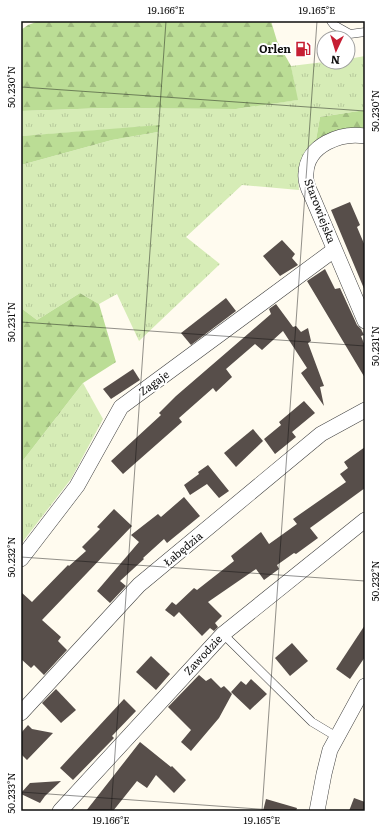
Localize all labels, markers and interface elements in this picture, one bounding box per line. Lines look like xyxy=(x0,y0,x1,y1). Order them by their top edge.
text: 19.166°E xyxy=(147,2,185,17)
text: 19.165°E xyxy=(299,2,335,17)
north arrow xyxy=(316,30,356,70)
place label: Orlen xyxy=(259,40,291,56)
fuel station icon: Orlen xyxy=(294,40,312,58)
text: N xyxy=(330,53,340,69)
text: 50.230°N xyxy=(3,66,18,108)
text: 50.230°N xyxy=(367,90,382,132)
street label: Starowiejska xyxy=(301,176,341,245)
text: 50.231°N xyxy=(3,302,18,342)
text: 50.231°N xyxy=(367,326,382,366)
street label: Zagaje xyxy=(135,366,172,399)
street label: Łabędzia xyxy=(159,527,205,569)
text: 50.232°N xyxy=(3,536,18,578)
text: 50.232°N xyxy=(367,560,382,602)
street label: Zawodzie xyxy=(179,630,225,678)
text: 50.233°N xyxy=(3,772,18,814)
text: 19.166°E xyxy=(92,812,130,827)
text: 19.165°E xyxy=(244,812,280,827)

